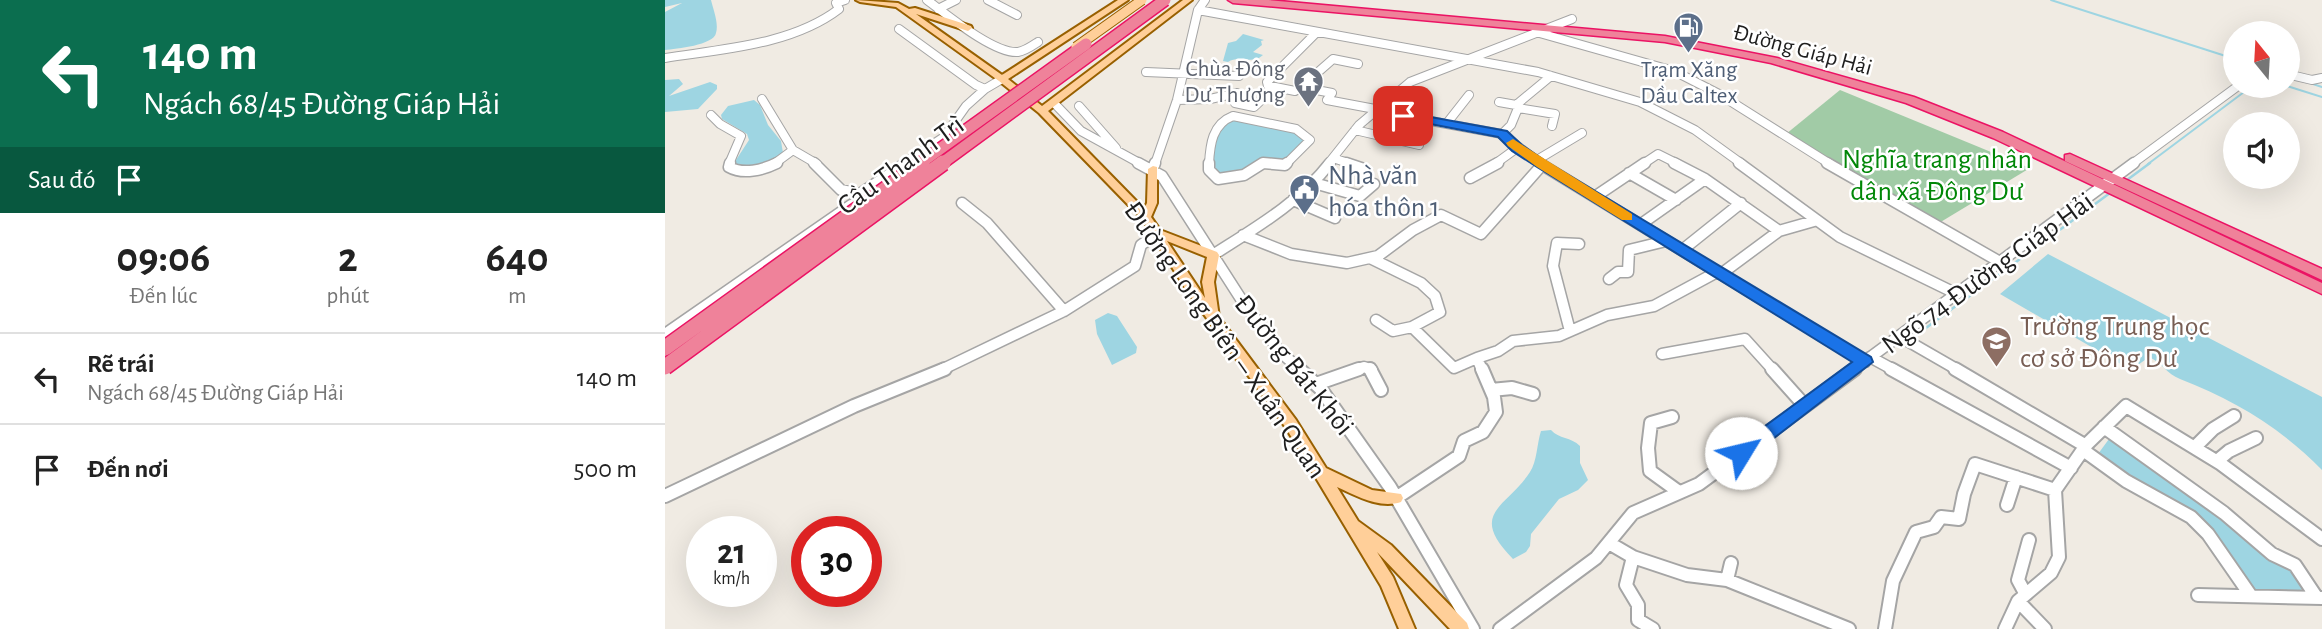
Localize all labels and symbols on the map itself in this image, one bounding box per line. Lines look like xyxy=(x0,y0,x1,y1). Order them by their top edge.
fuel station icon: Trạm Xăng Dầu Caltex xyxy=(1672,11,1706,55)
street label: Đường Giáp Hải xyxy=(1731,21,1875,80)
north arrow xyxy=(2223,21,2299,98)
place label: Chùa Đông Dư Thượng xyxy=(1185,58,1286,107)
place label: Trạm Xăng Dầu Caltex xyxy=(1641,59,1738,108)
temple icon: Chùa Đông Dư Thượng xyxy=(1291,64,1325,108)
pin xyxy=(1373,86,1433,146)
street label: Cầu Thanh Trì xyxy=(833,111,970,221)
park label: Nghĩa trang nhân dân xã Đông Dư xyxy=(1842,146,2032,206)
place label: Nhà văn hóa thôn 1 xyxy=(1328,162,1440,222)
public building icon: Nhà văn hóa thôn 1 xyxy=(1288,173,1322,217)
street label: Ngõ 74 Đường Giáp Hải xyxy=(1877,188,2099,360)
street label: Đường Long Biên – Xuân Quan xyxy=(1118,197,1331,484)
street label: Đường Bát Khối xyxy=(1228,290,1358,441)
place label: Trường Trung học cơ sở Đông Dư xyxy=(2020,313,2209,373)
school or university icon: Trường Trung học cơ sở Đông Dư xyxy=(1980,324,2014,368)
position arrow xyxy=(1704,416,1778,490)
speed limit sign: 30 xyxy=(791,516,882,607)

